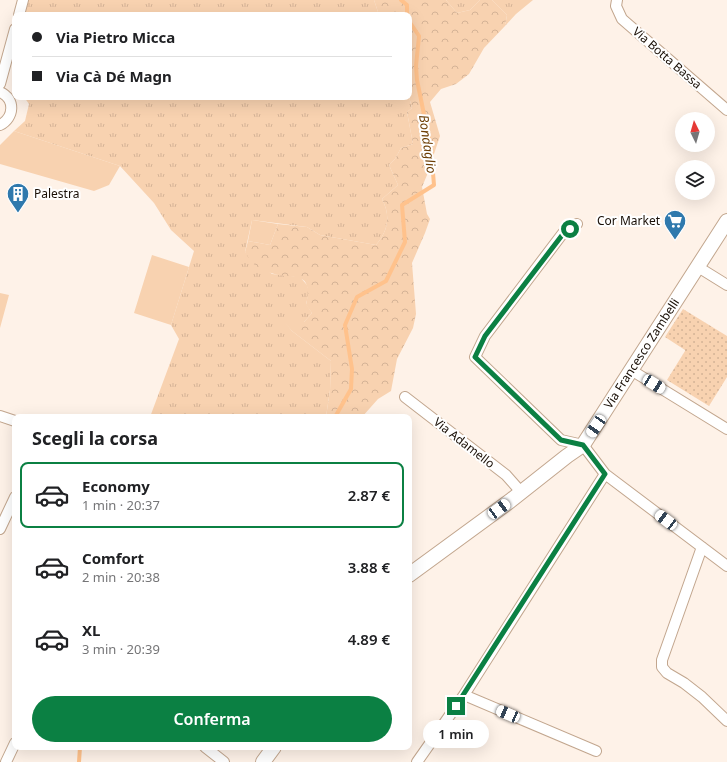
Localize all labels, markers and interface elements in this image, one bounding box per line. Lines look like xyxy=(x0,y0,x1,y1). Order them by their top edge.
street label: Via Botta Bassa xyxy=(629,23,706,92)
text: Via Pietro Micca xyxy=(56,27,175,47)
text: Via Cà Dé Magn xyxy=(56,66,172,86)
north arrow xyxy=(675,112,715,152)
map controls xyxy=(675,112,715,200)
water label: Bondaglio xyxy=(415,113,441,175)
button: layers xyxy=(675,160,715,200)
building icon: Palestra xyxy=(5,181,31,214)
place label: Palestra xyxy=(34,185,79,202)
supermarket icon: Cor Market xyxy=(662,208,688,241)
place label: Cor Market xyxy=(597,212,661,229)
route start xyxy=(561,220,579,238)
street label: Via Francesco Zambelli xyxy=(600,295,683,412)
car xyxy=(641,373,667,395)
street label: Via Adamello xyxy=(430,413,498,472)
car xyxy=(584,413,608,439)
text: Scegli la corsa xyxy=(32,426,158,450)
text: Economy xyxy=(82,476,150,496)
icon: car xyxy=(34,477,70,513)
text: 2.87 € xyxy=(348,485,390,505)
text: 1 min · 20:37 xyxy=(82,496,160,514)
car xyxy=(486,497,512,521)
car xyxy=(653,508,679,532)
text: Comfort xyxy=(82,548,144,568)
icon: car xyxy=(34,549,70,585)
text: 3.88 € xyxy=(348,557,390,577)
text: 2 min · 20:38 xyxy=(82,568,160,586)
text: XL xyxy=(82,620,100,640)
icon: car xyxy=(34,621,70,657)
text: 4.89 € xyxy=(348,629,390,649)
text: 3 min · 20:39 xyxy=(82,640,160,658)
button: Conferma xyxy=(32,696,392,742)
route end xyxy=(447,697,465,715)
car xyxy=(495,704,521,724)
callout: 1 min xyxy=(423,720,489,748)
text: 1 min xyxy=(438,725,474,743)

